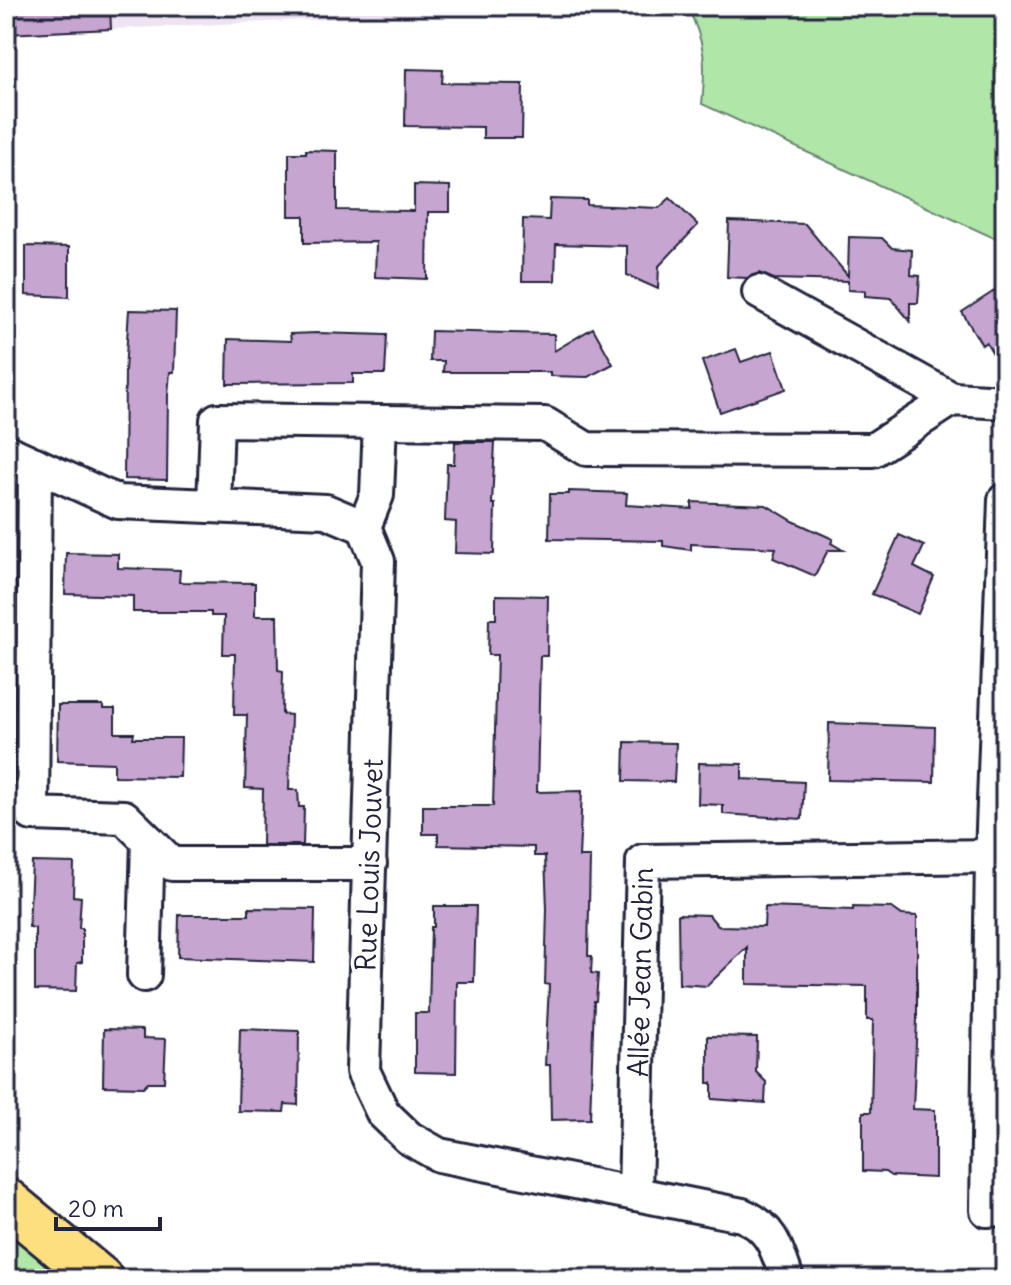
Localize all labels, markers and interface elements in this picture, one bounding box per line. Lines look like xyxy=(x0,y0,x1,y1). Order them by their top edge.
street label: Rue Louis Jouvet xyxy=(347,758,391,972)
street label: Allée Jean Gabin xyxy=(620,867,661,1077)
scale bar xyxy=(56,1181,160,1231)
text: 20 m xyxy=(68,1193,124,1223)

